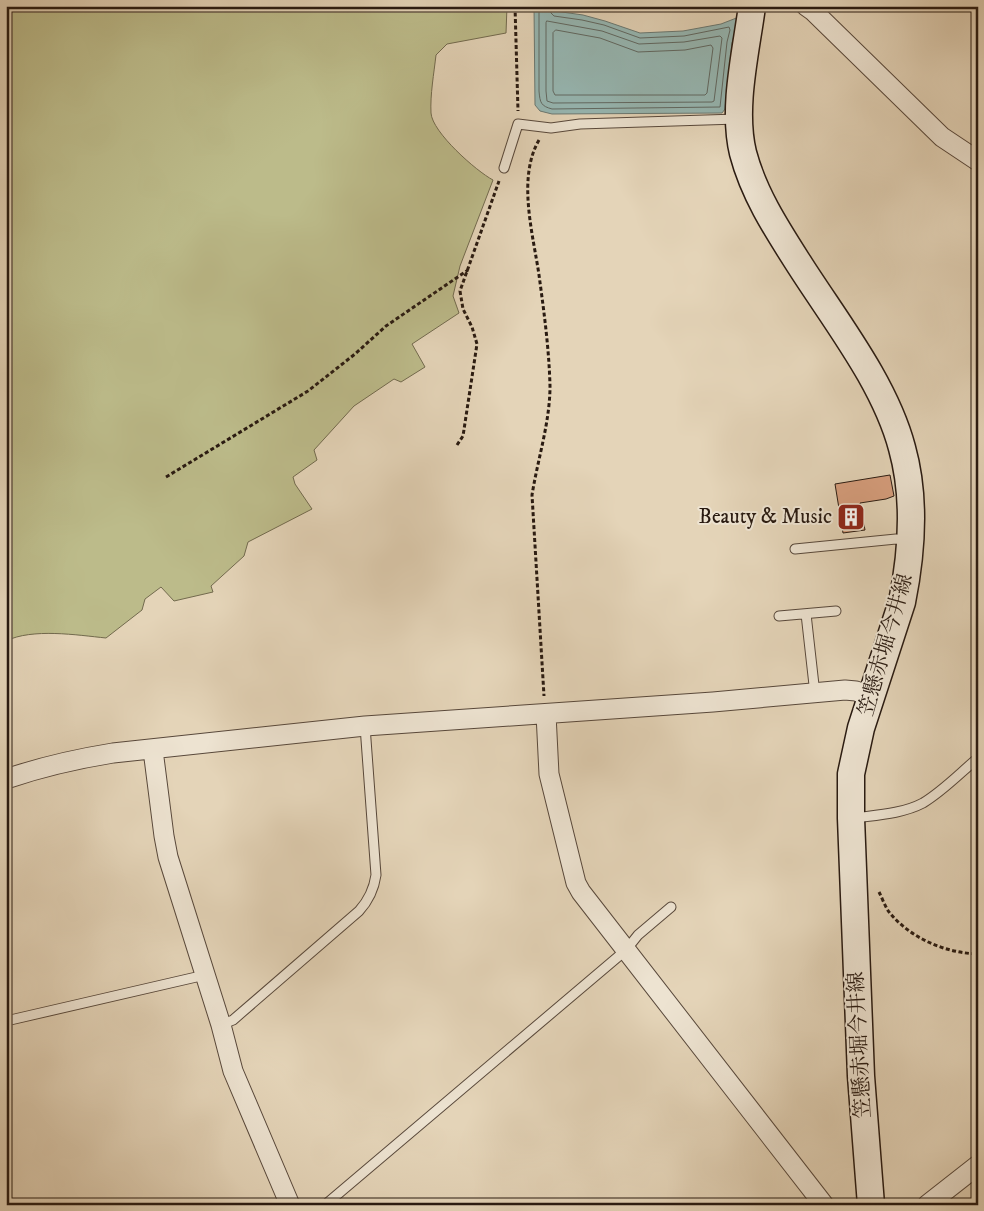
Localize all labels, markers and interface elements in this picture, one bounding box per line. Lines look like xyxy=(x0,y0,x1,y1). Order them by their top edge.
building icon: Beauty & Music xyxy=(836,502,866,532)
place label: Beauty & Music xyxy=(699,504,832,530)
street label: 笠懸赤堀今井線 xyxy=(853,571,919,719)
street label: 笠懸赤堀今井線 xyxy=(843,971,877,1119)

